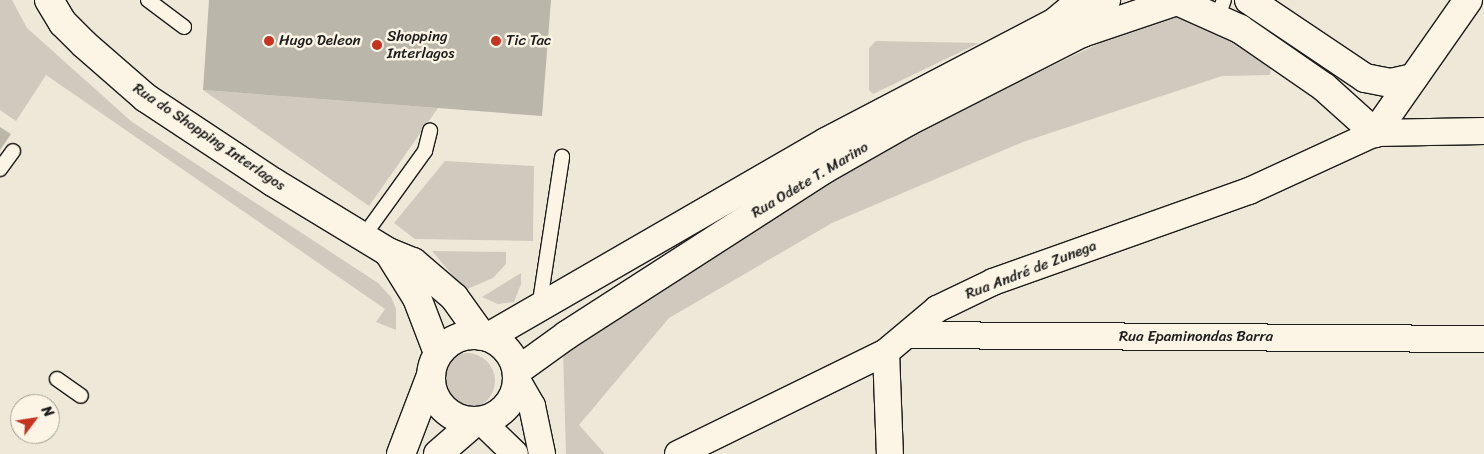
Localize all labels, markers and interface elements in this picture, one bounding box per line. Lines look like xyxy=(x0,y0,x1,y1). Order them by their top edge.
place label: Shopping Interlagos xyxy=(387,27,454,62)
place label: Hugo Deleon xyxy=(279,32,361,50)
place label: Tic Tac xyxy=(506,32,552,50)
marker: Hugo Deleon xyxy=(263,35,275,47)
marker: Tic Tac xyxy=(490,35,502,47)
marker: Shopping Interlagos xyxy=(371,39,383,51)
street label: Rua do Shopping Interlagos xyxy=(129,79,289,195)
street label: Rua Odete T. Marino xyxy=(748,138,872,222)
street label: Rua André de Zunega xyxy=(963,237,1099,303)
street label: Rua Epaminondas Barra xyxy=(1119,328,1273,346)
north arrow xyxy=(10,394,60,444)
text: N xyxy=(34,401,61,422)

